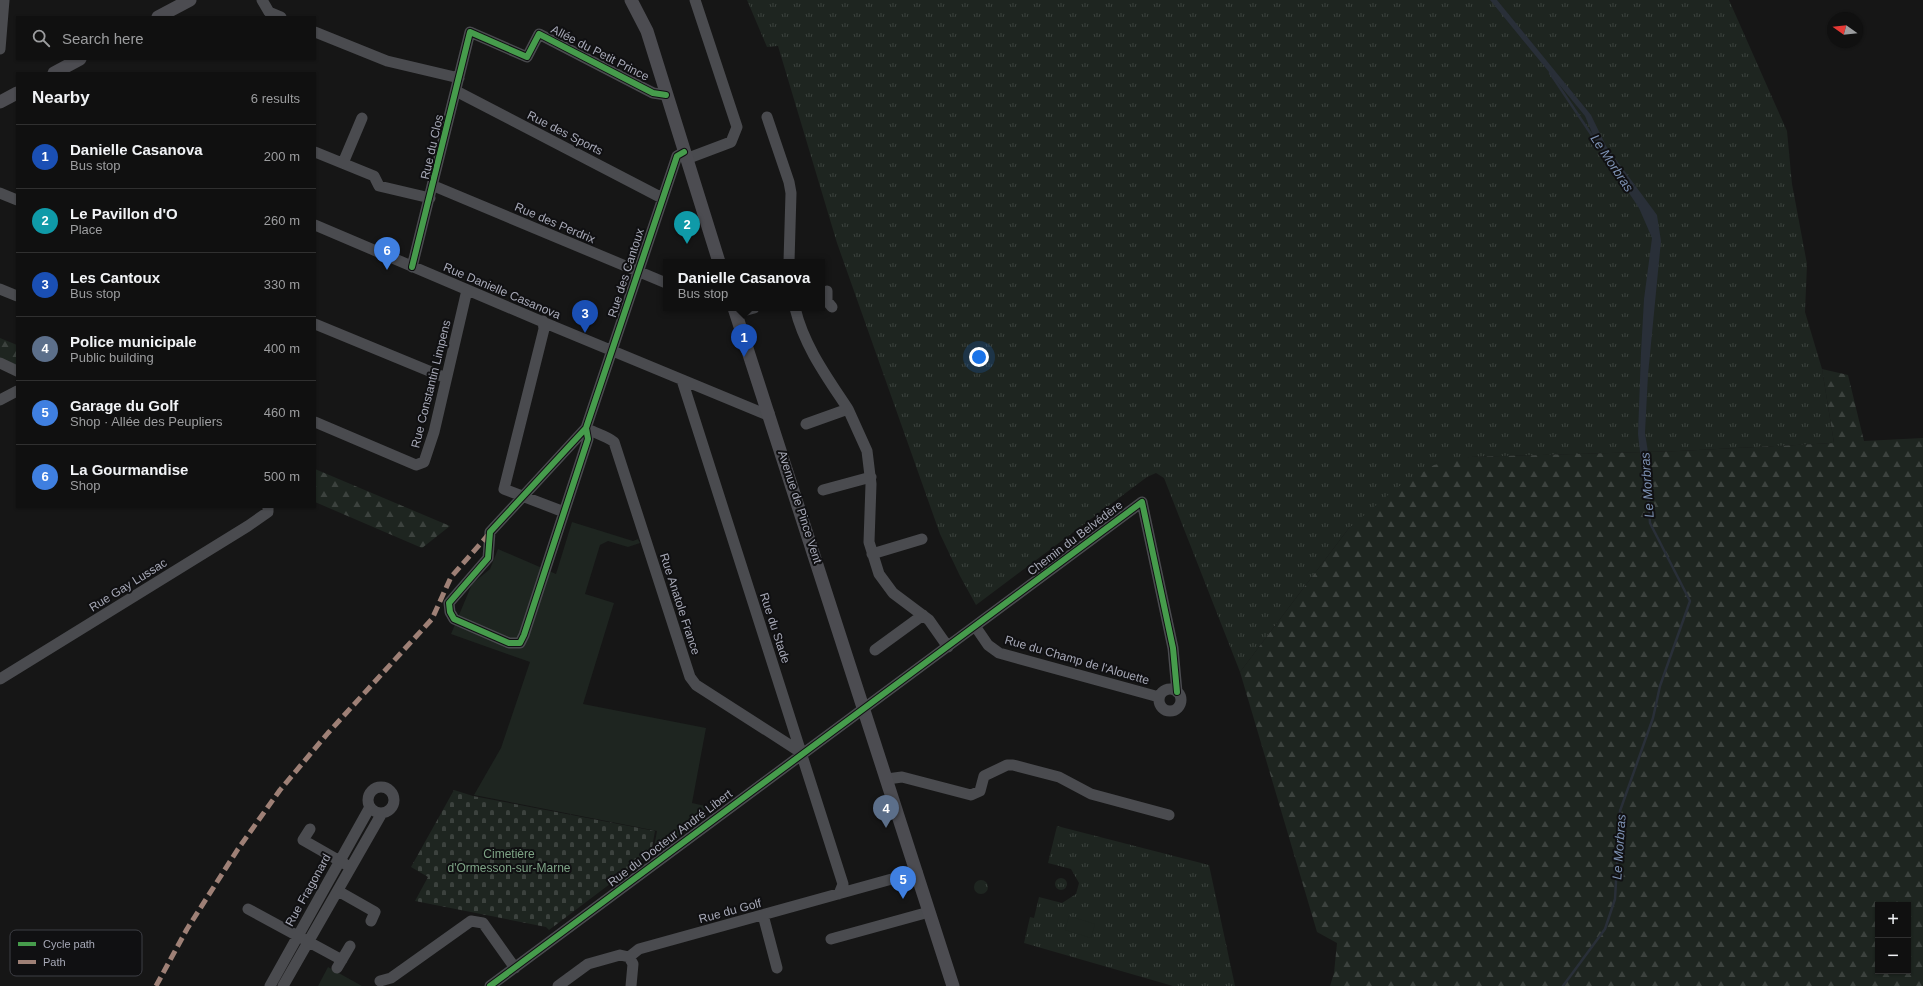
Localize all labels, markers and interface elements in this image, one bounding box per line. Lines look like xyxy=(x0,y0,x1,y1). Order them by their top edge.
north arrow xyxy=(1827,12,1863,48)
search box xyxy=(16,16,316,60)
street label: Allée du Petit Prince xyxy=(549,22,652,84)
icon: search xyxy=(30,27,52,49)
text: Search here xyxy=(62,30,144,47)
text: Nearby xyxy=(32,88,90,107)
text: 6 results xyxy=(251,91,300,106)
street label: Rue des Sports xyxy=(525,108,605,158)
street label: Rue du Clos xyxy=(418,113,446,181)
water label: Le Morbras xyxy=(1587,132,1637,195)
text: Danielle Casanova xyxy=(70,141,203,158)
text: 1 xyxy=(41,149,49,164)
text: 200 m xyxy=(264,149,300,164)
text: Bus stop xyxy=(70,158,121,173)
street label: Rue des Perdrix xyxy=(513,200,597,246)
text: Le Pavillon d'O xyxy=(70,205,178,222)
pin: 2 xyxy=(674,211,700,244)
text: 2 xyxy=(41,213,49,228)
text: 260 m xyxy=(264,213,300,228)
text: Place xyxy=(70,222,103,237)
street label: Rue des Cantoux xyxy=(605,227,647,319)
pin: 6 xyxy=(374,237,400,270)
popup xyxy=(663,259,825,311)
street label: Rue Danielle Casanova xyxy=(441,260,563,322)
text: Les Cantoux xyxy=(70,269,160,286)
text: Danielle Casanova xyxy=(678,269,810,286)
text: 3 xyxy=(41,277,49,292)
text: 330 m xyxy=(264,277,300,292)
text: Bus stop xyxy=(70,286,121,301)
text: Bus stop xyxy=(678,286,728,301)
pin: 3 xyxy=(572,300,598,333)
street label: Rue Constantin Limpens xyxy=(408,319,454,449)
pin: 1 xyxy=(731,324,757,357)
text: Police municipale xyxy=(70,333,197,350)
text: 4 xyxy=(41,341,49,356)
text: 400 m xyxy=(264,341,300,356)
your location xyxy=(969,347,989,367)
text: Public building xyxy=(70,350,154,365)
text: Garage du Golf xyxy=(70,397,178,414)
text: 5 xyxy=(41,405,49,420)
text: 460 m xyxy=(264,405,300,420)
text: Shop · Allée des Peupliers xyxy=(70,414,222,429)
street label: Avenue de Pince Vent xyxy=(775,449,825,566)
water label: Le Morbras xyxy=(1637,451,1657,518)
text: La Gourmandise xyxy=(70,461,188,478)
text: 6 xyxy=(41,469,49,484)
text: 500 m xyxy=(264,469,300,484)
text: Shop xyxy=(70,478,100,493)
street label: Chemin du Belvédère xyxy=(1025,497,1126,578)
street label: Rue Anatole France xyxy=(657,551,703,657)
street label: Rue Gay Lussac xyxy=(87,556,169,614)
street label: Rue du Stade xyxy=(757,591,793,665)
street label: Rue du Champ de l'Alouette xyxy=(1003,633,1151,687)
street label: Rue du Docteur André Libert xyxy=(605,786,735,889)
pin: 4 xyxy=(873,795,899,828)
water label: Le Morbras xyxy=(1609,813,1629,880)
park label: Cimetière d'Ormesson-sur-Marne xyxy=(448,847,571,875)
street label: Rue Fragonard xyxy=(282,851,334,929)
pin: 5 xyxy=(890,866,916,899)
street label: Rue du Golf xyxy=(697,896,763,926)
map controls xyxy=(1875,902,1911,974)
button: + xyxy=(1875,902,1911,938)
legend xyxy=(10,930,142,976)
text: Cycle path xyxy=(43,938,95,950)
button: − xyxy=(1875,938,1911,974)
text: Path xyxy=(43,956,66,968)

